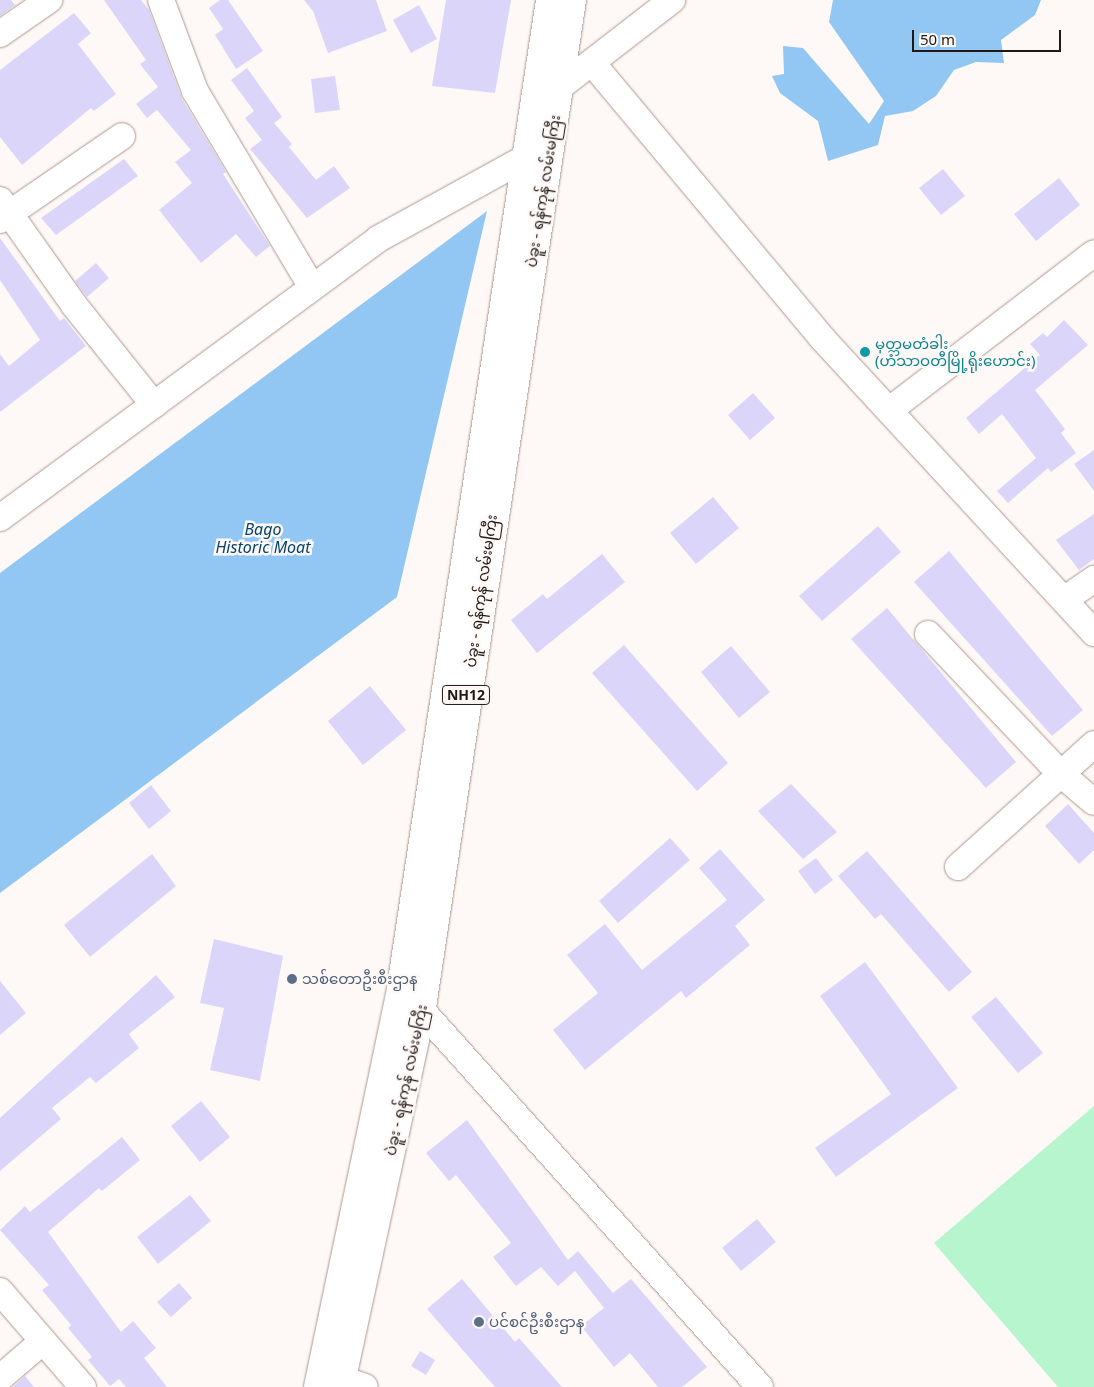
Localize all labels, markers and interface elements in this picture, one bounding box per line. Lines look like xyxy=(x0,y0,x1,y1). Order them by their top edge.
scale bar xyxy=(914,20,1063,52)
text: 50 m xyxy=(920,29,955,49)
street label: ပဲခူး - ရန်ကုန် လမ်းမကြီး xyxy=(522,113,564,269)
place label: မုတ္တမတံခါး (ဟံသာဝတီမြို့ရိုးဟောင်း) xyxy=(875,334,1035,369)
marker: မုတ္တမတံခါး (ဟံသာဝတီမြို့ရိုးဟောင်း) xyxy=(859,346,871,358)
street label: ပဲခူး - ရန်ကုန် လမ်းမကြီး xyxy=(461,513,501,669)
water label: Bago Historic Moat xyxy=(215,519,311,557)
road number: NH12 xyxy=(441,684,491,706)
place label: သစ်တောဦးစီးဌာန xyxy=(302,970,418,988)
marker: သစ်တောဦးစီးဌာန xyxy=(286,973,298,985)
street label: ပဲခူး - ရန်ကုန် လမ်းမကြီး xyxy=(381,1003,431,1157)
place label: ပင်စင်ဦးစီးဌာန xyxy=(489,1313,584,1331)
marker: ပင်စင်ဦးစီးဌာန xyxy=(473,1316,485,1328)

